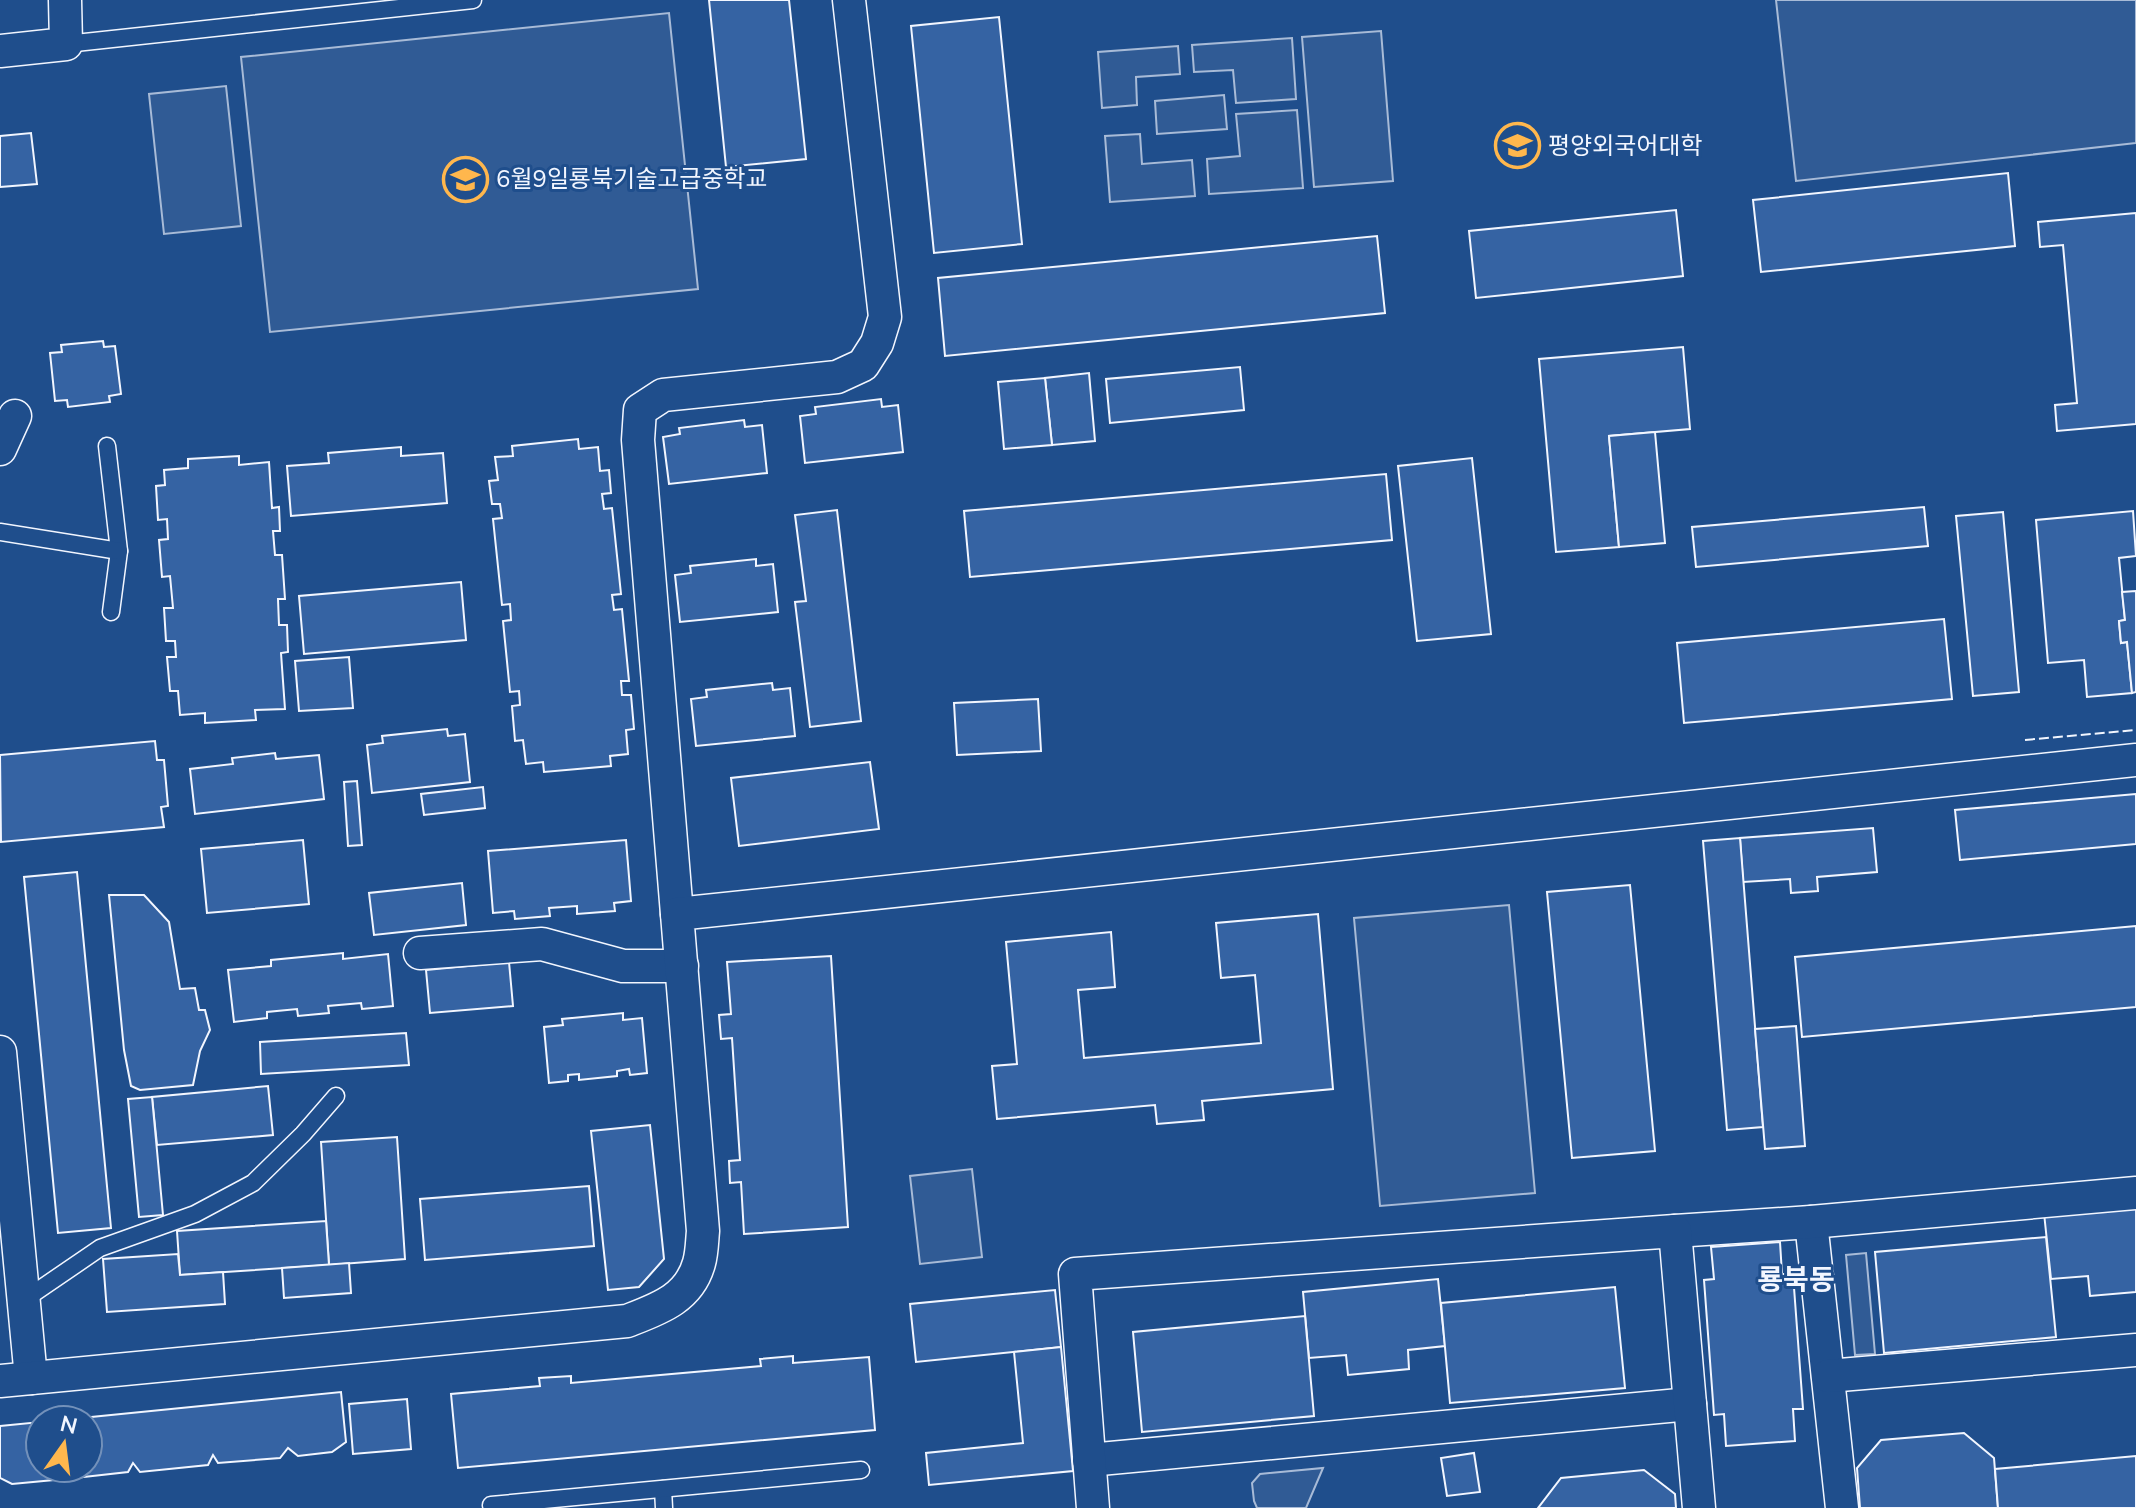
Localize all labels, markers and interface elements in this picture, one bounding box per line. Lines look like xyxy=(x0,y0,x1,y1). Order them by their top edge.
school or university icon: 평양외국어대학 xyxy=(1493,122,1541,170)
place label: 평양외국어대학 xyxy=(1548,130,1703,162)
school or university icon: 6월9일룡북기술고급중학교 xyxy=(441,155,489,203)
place label: 6월9일룡북기술고급중학교 xyxy=(496,163,768,195)
district label: 룡북동 xyxy=(1757,1261,1835,1299)
north arrow xyxy=(24,1404,104,1484)
text: N xyxy=(57,1409,80,1442)

